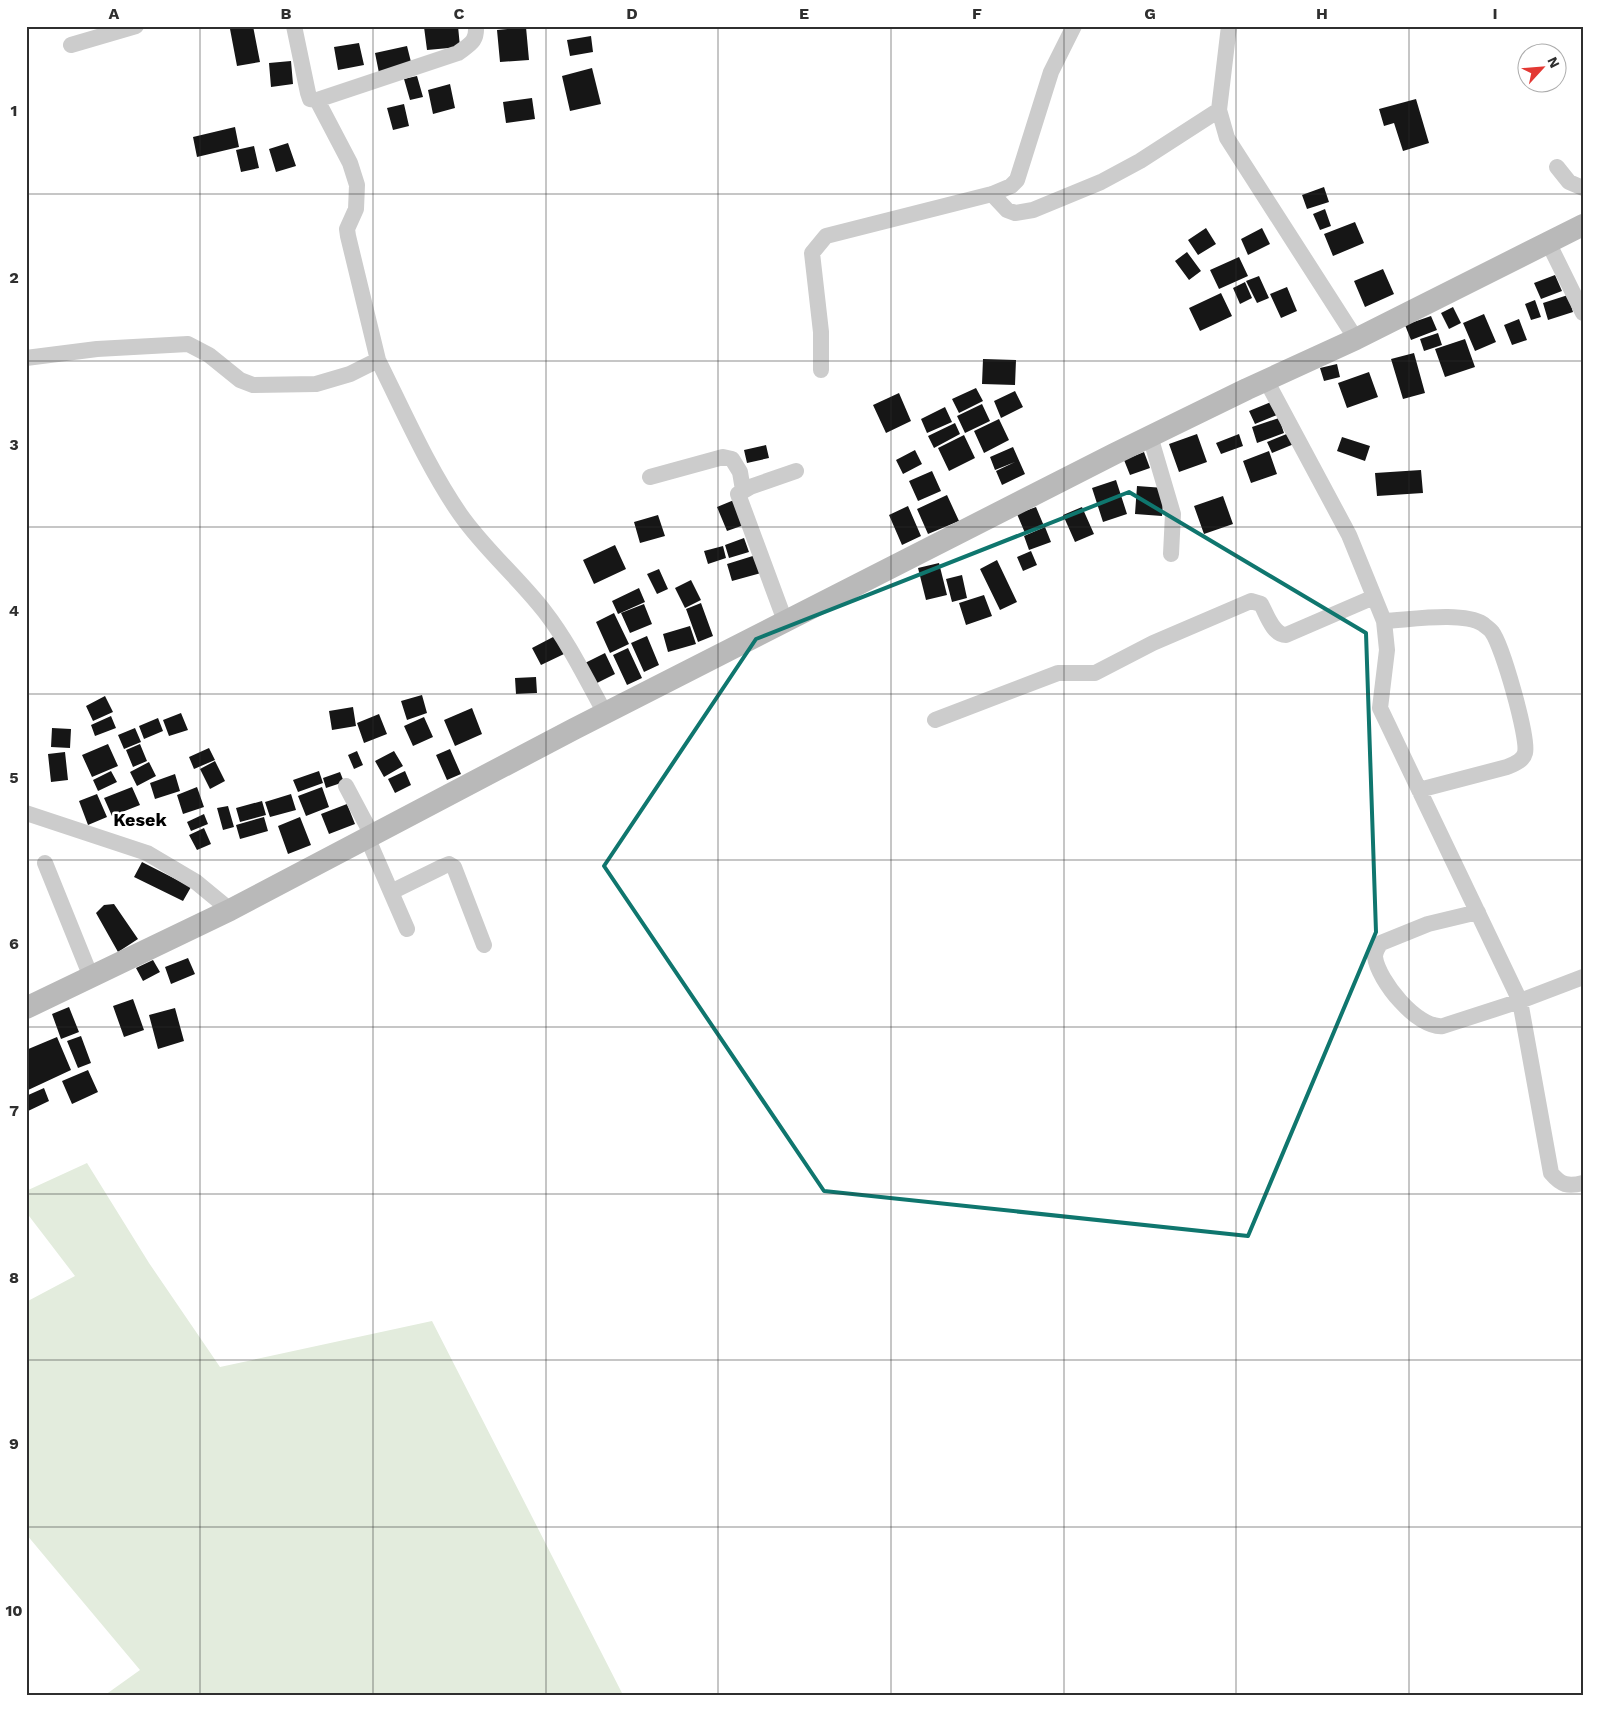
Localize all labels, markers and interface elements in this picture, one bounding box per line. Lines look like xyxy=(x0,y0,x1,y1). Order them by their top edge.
text: A xyxy=(109,4,120,23)
text: B xyxy=(281,4,292,23)
text: C xyxy=(454,4,465,23)
text: D xyxy=(626,4,638,23)
text: E xyxy=(799,4,809,23)
text: F xyxy=(972,4,982,23)
text: G xyxy=(1144,4,1156,23)
text: H xyxy=(1316,4,1328,23)
text: I xyxy=(1492,4,1498,23)
north arrow xyxy=(1516,42,1566,92)
text: N xyxy=(1544,54,1563,70)
text: 1 xyxy=(11,101,17,120)
text: 2 xyxy=(9,268,19,287)
text: 3 xyxy=(9,435,19,454)
text: 4 xyxy=(9,601,19,620)
text: 5 xyxy=(9,768,19,787)
district label: Kesek xyxy=(113,809,167,830)
text: 6 xyxy=(9,934,19,953)
text: 7 xyxy=(9,1101,19,1120)
text: 8 xyxy=(9,1268,19,1287)
text: 9 xyxy=(9,1434,19,1453)
text: 10 xyxy=(5,1601,23,1620)

